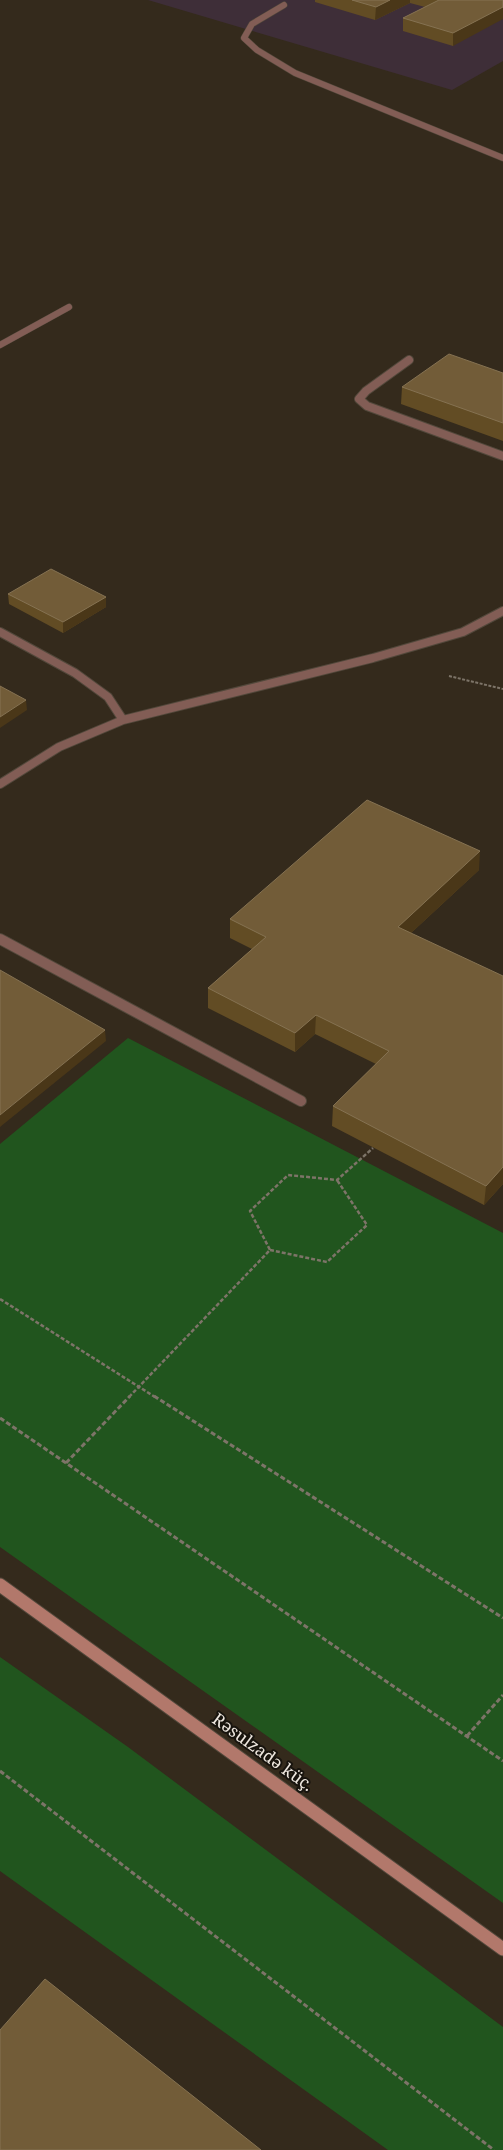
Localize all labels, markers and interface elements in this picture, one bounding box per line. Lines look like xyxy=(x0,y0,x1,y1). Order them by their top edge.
street label: Rəsulzadə küç. xyxy=(208,1707,318,1796)

